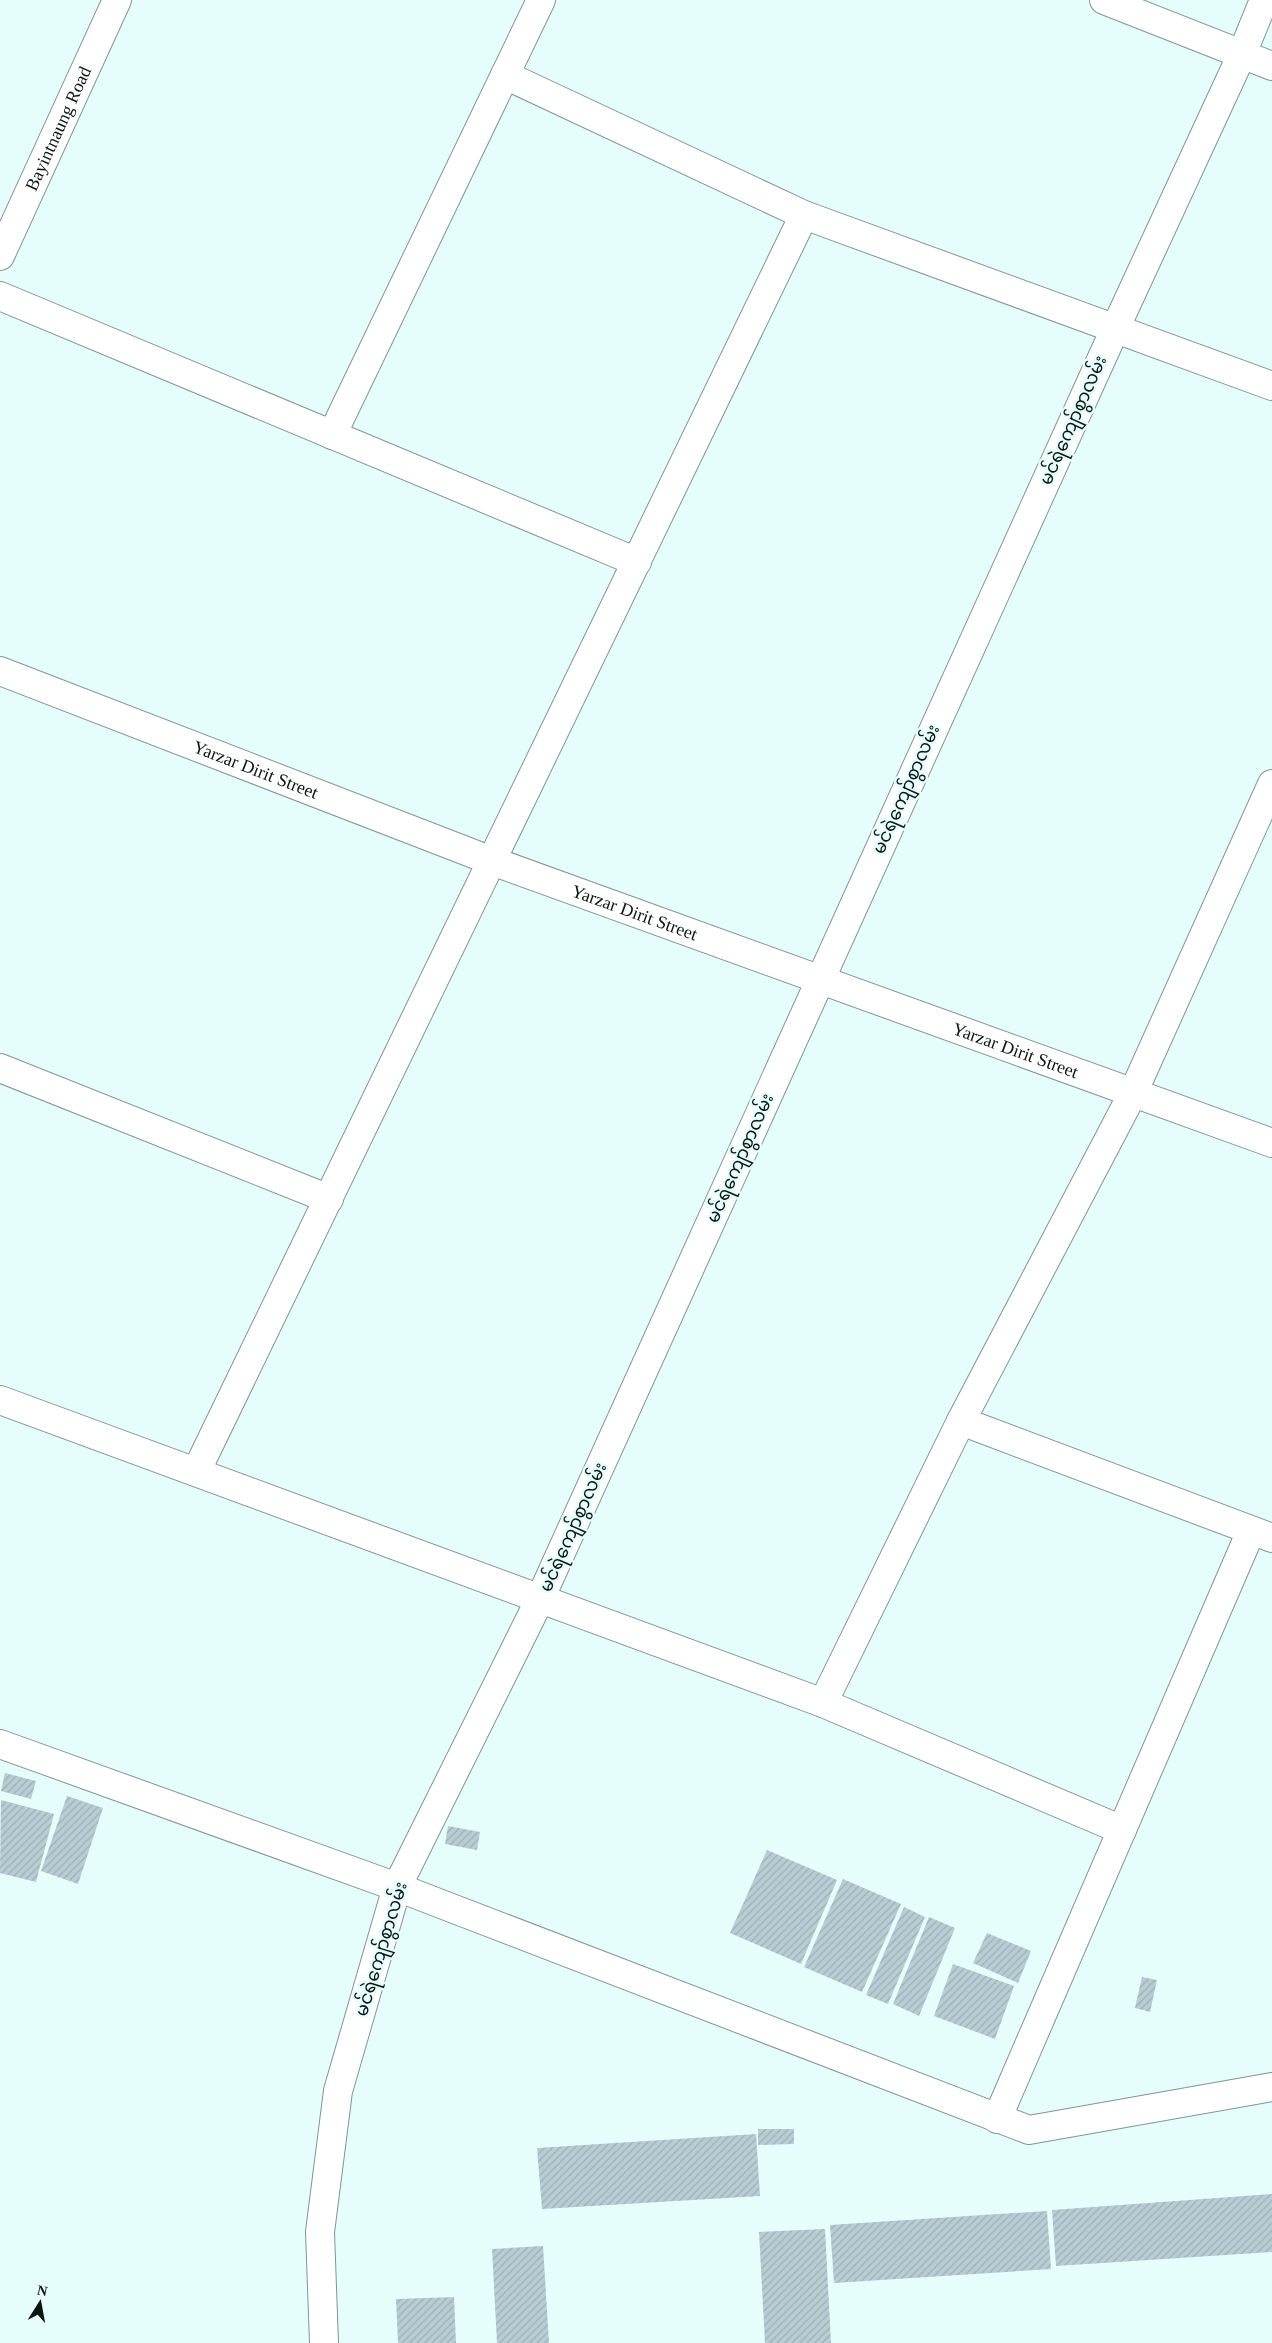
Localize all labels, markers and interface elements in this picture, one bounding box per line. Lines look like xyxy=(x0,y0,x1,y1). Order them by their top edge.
street label: Bayintnaung Road xyxy=(21,63,95,194)
street label: မင်ရဲကျော်စွာလမ်း xyxy=(1033,351,1115,490)
street label: မင်ရဲကျော်စွာလမ်း xyxy=(866,720,948,859)
street label: Yarzar Dirit Street xyxy=(190,737,321,803)
street label: Yarzar Dirit Street xyxy=(569,881,700,944)
street label: Yarzar Dirit Street xyxy=(950,1018,1081,1082)
street label: မင်ရဲကျော်စွာလမ်း xyxy=(700,1089,782,1228)
street label: မင်ရဲကျော်စွာလမ်း xyxy=(533,1458,615,1597)
street label: မင်ရဲကျော်စွာလမ်း xyxy=(348,1879,416,2020)
north arrow xyxy=(15,2278,65,2328)
text: N xyxy=(36,2282,49,2299)

